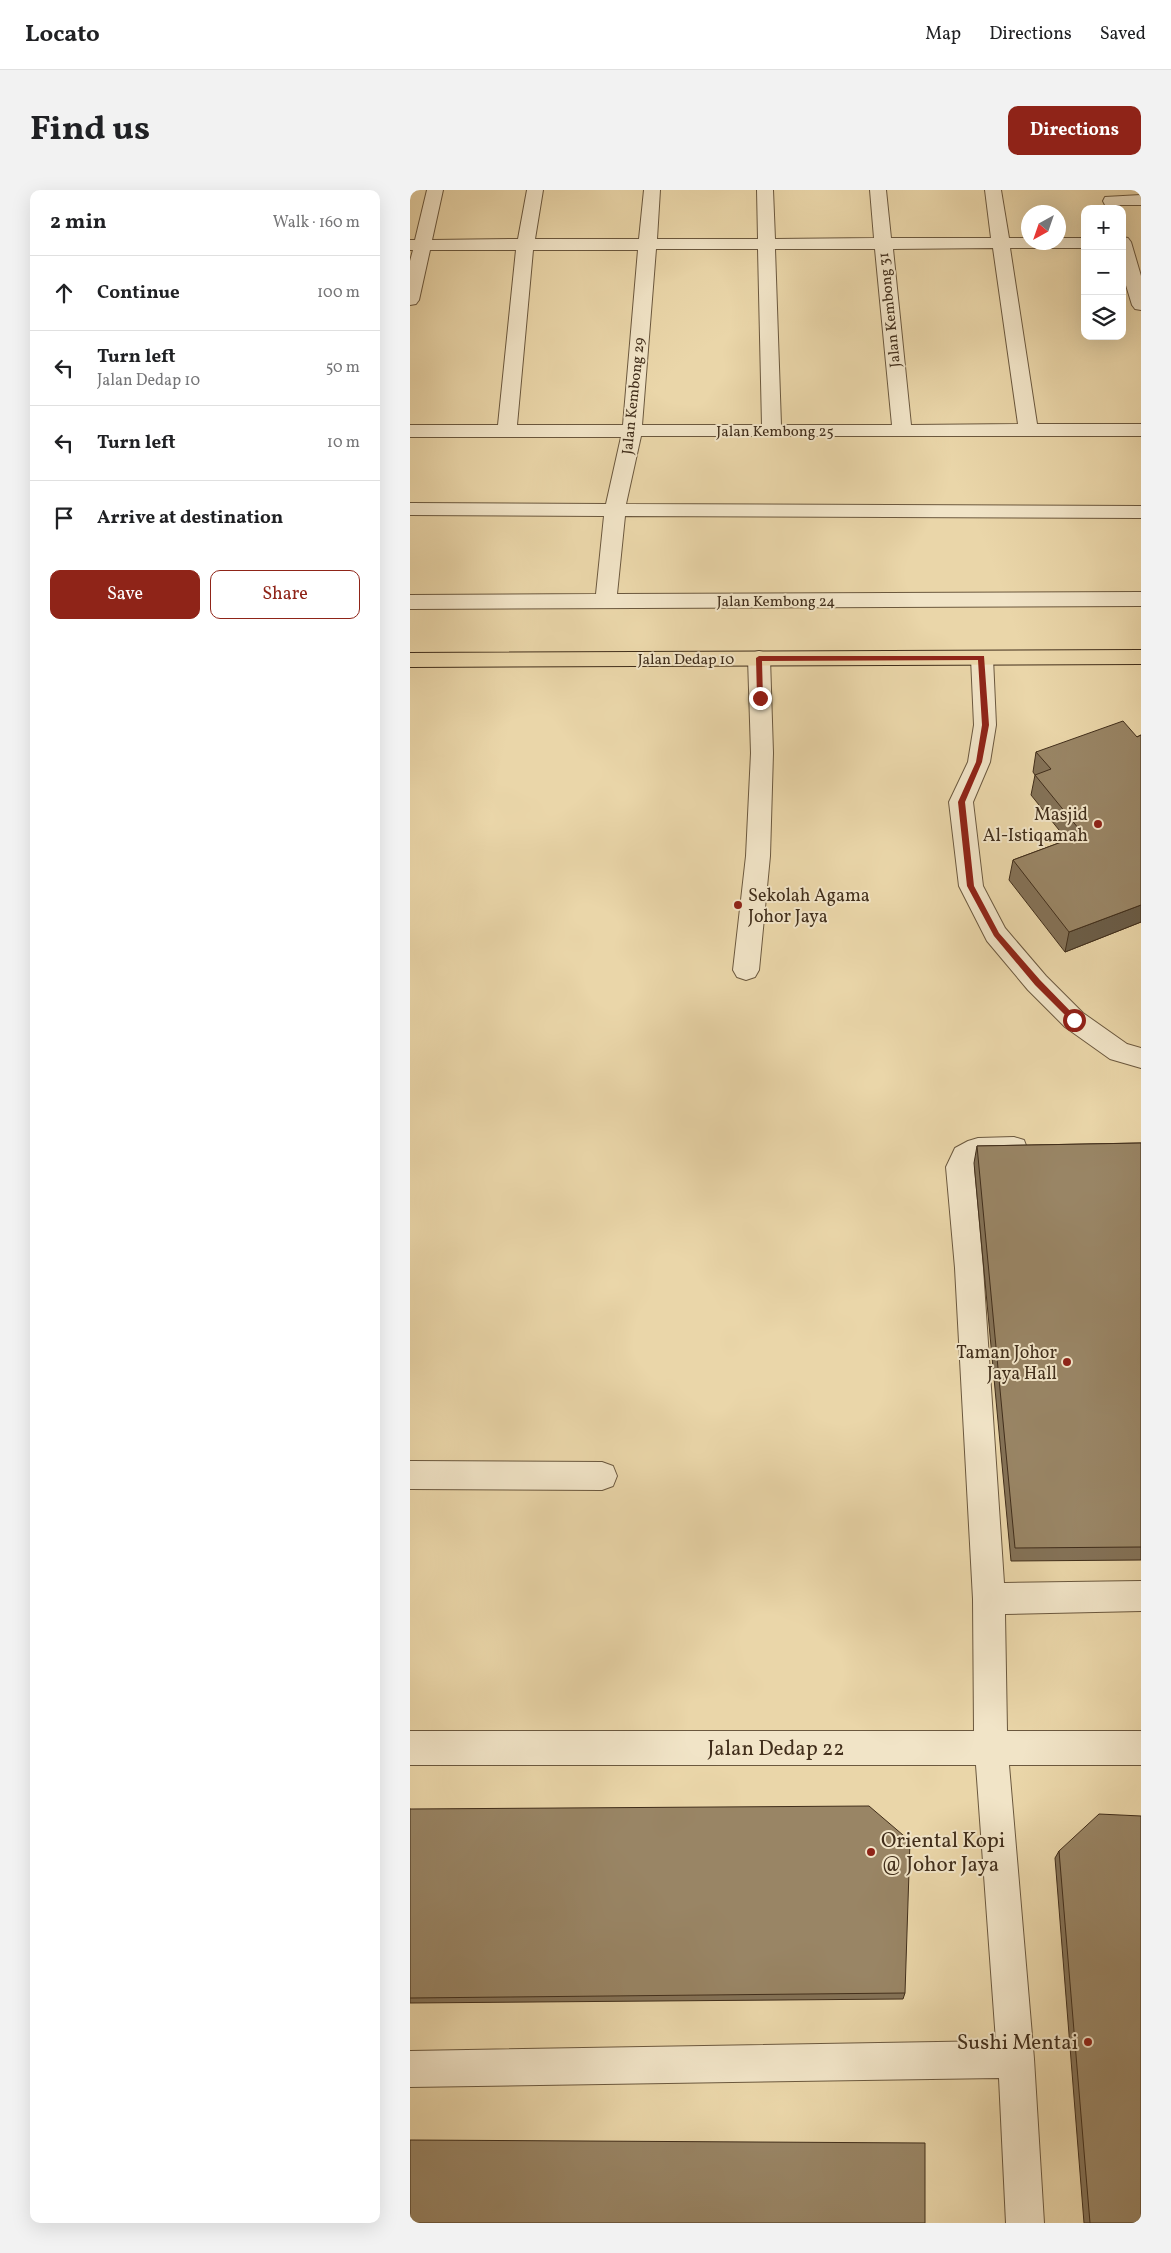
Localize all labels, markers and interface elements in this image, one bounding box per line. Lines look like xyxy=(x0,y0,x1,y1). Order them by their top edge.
text: Locato xyxy=(25,18,100,52)
text: Map xyxy=(925,22,961,47)
text: Directions xyxy=(989,22,1072,47)
text: Saved xyxy=(1100,22,1146,47)
text: Find us xyxy=(30,106,150,154)
button: Directions xyxy=(1008,106,1141,155)
north arrow xyxy=(1021,205,1066,250)
map controls xyxy=(1081,205,1126,340)
button: + xyxy=(1081,205,1126,250)
text: 2 min xyxy=(50,208,107,237)
text: Walk · 160 m xyxy=(273,212,360,234)
button: − xyxy=(1081,250,1126,295)
street label: Jalan Kembong 31 xyxy=(874,251,907,368)
icon: ahead xyxy=(50,279,78,307)
text: Continue xyxy=(97,280,180,306)
text: 100 m xyxy=(317,282,360,304)
button: layers xyxy=(1081,295,1126,340)
street label: Jalan Kembong 29 xyxy=(618,336,651,456)
text: Turn left xyxy=(97,344,176,370)
icon: left xyxy=(50,354,78,382)
text: 50 m xyxy=(326,357,360,379)
text: Jalan Dedap 10 xyxy=(97,370,200,392)
street label: Jalan Kembong 25 xyxy=(716,422,834,443)
icon: left xyxy=(50,429,78,457)
text: Turn left xyxy=(97,430,176,456)
text: 10 m xyxy=(327,432,360,454)
icon: arrive xyxy=(50,504,78,532)
text: Arrive at destination xyxy=(97,505,283,531)
button: Save xyxy=(50,570,200,619)
button: Share xyxy=(210,570,360,619)
street label: Jalan Kembong 24 xyxy=(717,592,835,613)
street label: Jalan Dedap 10 xyxy=(638,650,734,671)
route end xyxy=(749,687,772,710)
place label: Masjid Al-Istiqamah xyxy=(983,803,1088,849)
marker: Masjid Al-Istiqamah xyxy=(1092,818,1104,830)
place label: Sekolah Agama Johor Jaya xyxy=(748,884,870,930)
marker: Sekolah Agama Johor Jaya xyxy=(732,899,744,911)
route start xyxy=(1063,1009,1086,1032)
place label: Taman Johor Jaya Hall xyxy=(956,1341,1057,1387)
marker: Taman Johor Jaya Hall xyxy=(1061,1356,1073,1368)
street label: Jalan Dedap 22 xyxy=(707,1735,845,1764)
place label: Oriental Kopi @ Johor Jaya xyxy=(881,1827,1005,1880)
marker: Oriental Kopi @ Johor Jaya xyxy=(865,1846,877,1858)
place label: Sushi Mentai xyxy=(957,2029,1078,2058)
marker: Sushi Mentai xyxy=(1082,2036,1094,2048)

